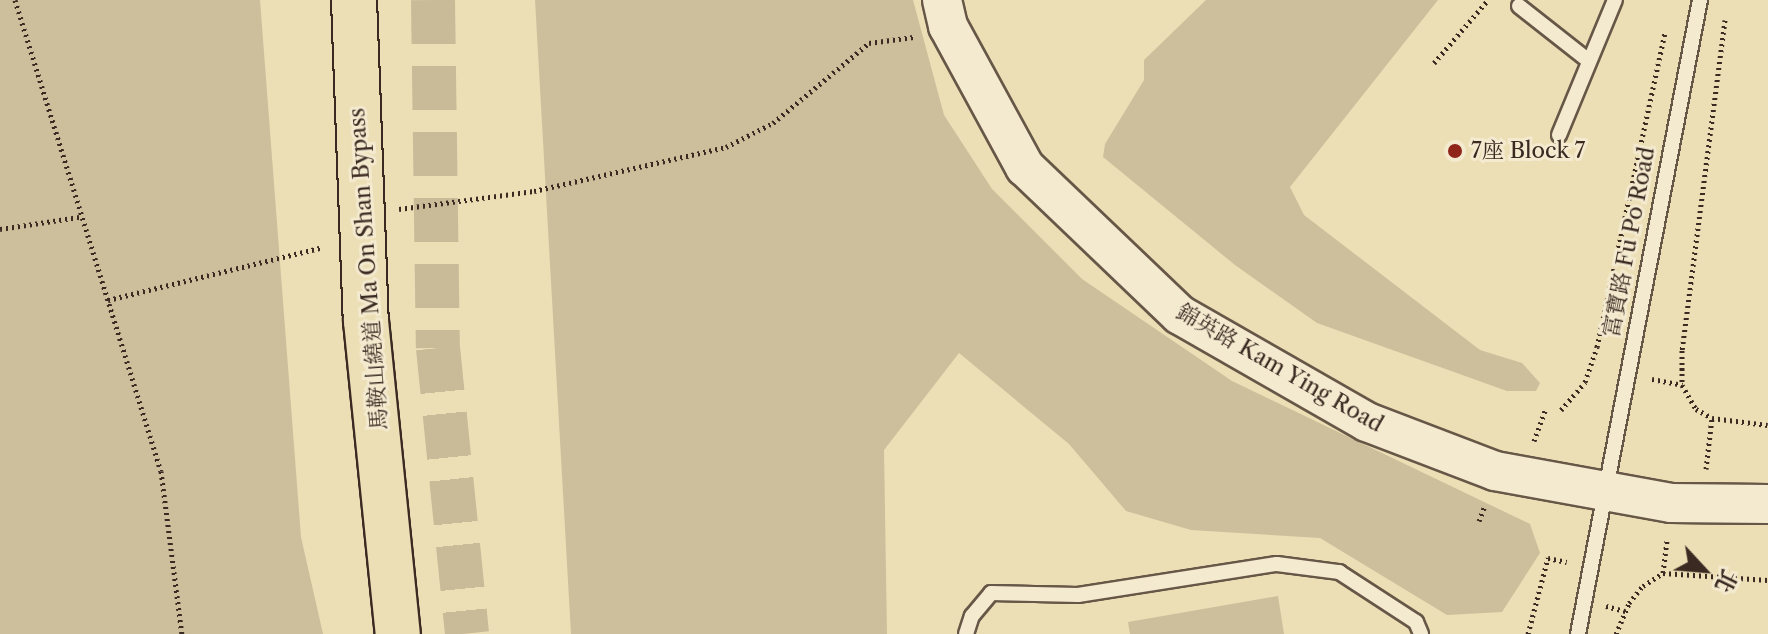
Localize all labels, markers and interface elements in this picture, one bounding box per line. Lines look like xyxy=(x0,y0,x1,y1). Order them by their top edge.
street label: 馬鞍山繞道 Ma On Shan Bypass xyxy=(344,107,392,431)
place label: 7座 Block 7 xyxy=(1471,138,1586,164)
marker: 7座 Block 7 xyxy=(1446,142,1464,160)
street label: 富寶路 Fu Po Road xyxy=(1598,145,1660,339)
street label: 錦英路 Kam Ying Road xyxy=(1172,298,1388,438)
north arrow xyxy=(1664,530,1744,610)
text: 北 xyxy=(1709,565,1743,597)

